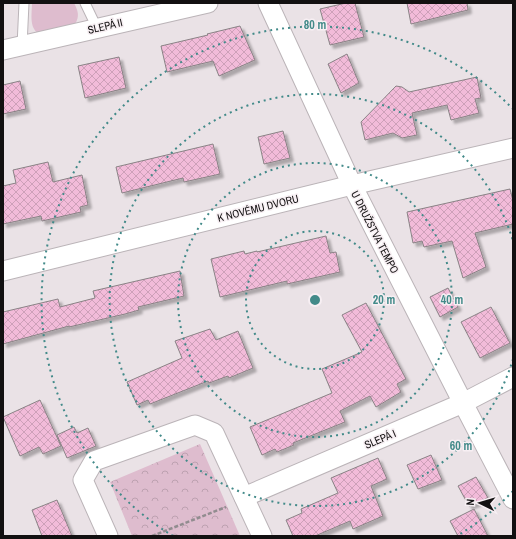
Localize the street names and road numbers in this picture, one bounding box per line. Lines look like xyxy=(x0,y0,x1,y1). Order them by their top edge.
street label: SLEPÁ II xyxy=(86,15,124,37)
street label: U DRUŽSTVA TEMPO xyxy=(348,188,402,276)
street label: K NOVÉMU DVORU xyxy=(216,191,300,225)
street label: SLEPÁ I xyxy=(362,426,398,452)

